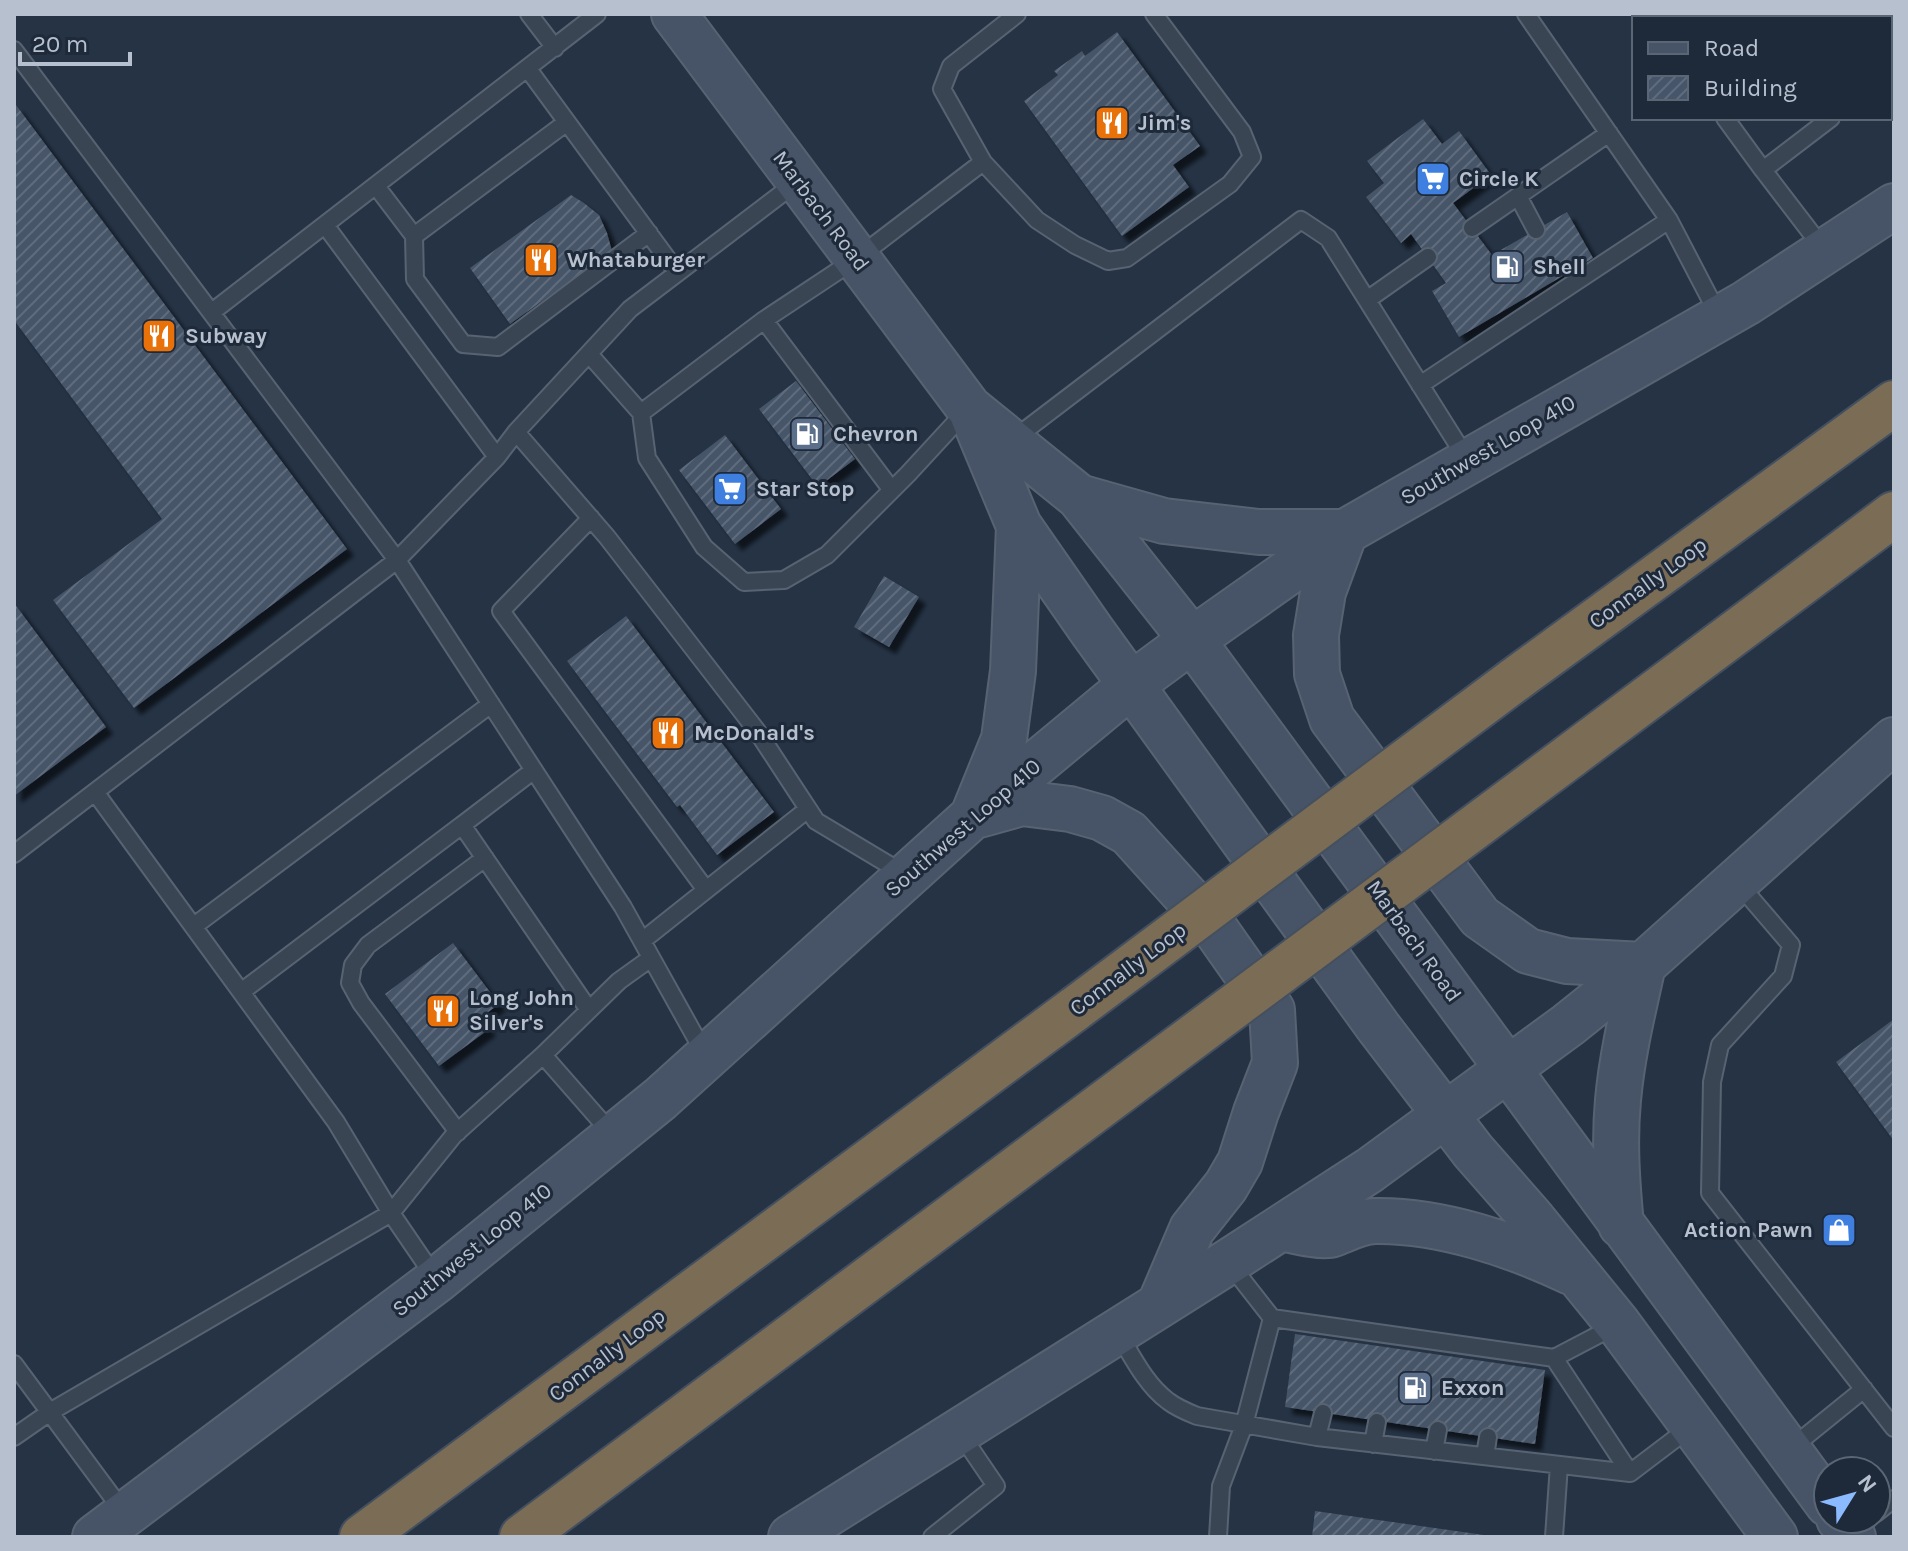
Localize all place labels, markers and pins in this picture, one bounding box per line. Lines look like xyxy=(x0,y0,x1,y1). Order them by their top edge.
restaurant icon: Jim's xyxy=(1093,104,1131,142)
place label: Jim's xyxy=(1138,110,1191,136)
supermarket icon: Circle K xyxy=(1414,160,1452,198)
place label: Circle K xyxy=(1459,166,1539,192)
restaurant icon: Whataburger xyxy=(522,241,560,279)
place label: Whataburger xyxy=(567,247,705,273)
fuel station icon: Shell xyxy=(1488,248,1526,286)
place label: Shell xyxy=(1533,254,1586,280)
restaurant icon: Subway xyxy=(140,317,178,355)
place label: Subway xyxy=(185,323,267,349)
fuel station icon: Chevron xyxy=(788,415,826,453)
place label: Chevron xyxy=(833,421,919,447)
supermarket icon: Star Stop xyxy=(711,470,749,508)
place label: Star Stop xyxy=(756,476,854,502)
restaurant icon: McDonald's xyxy=(649,714,687,752)
place label: McDonald's xyxy=(694,720,815,746)
place label: Long John Silver's xyxy=(469,985,574,1036)
restaurant icon: Long John Silver's xyxy=(424,992,462,1030)
shop icon: Action Pawn xyxy=(1820,1211,1858,1249)
place label: Action Pawn xyxy=(1684,1217,1813,1243)
fuel station icon: Exxon xyxy=(1396,1369,1434,1407)
place label: Exxon xyxy=(1441,1375,1504,1401)

